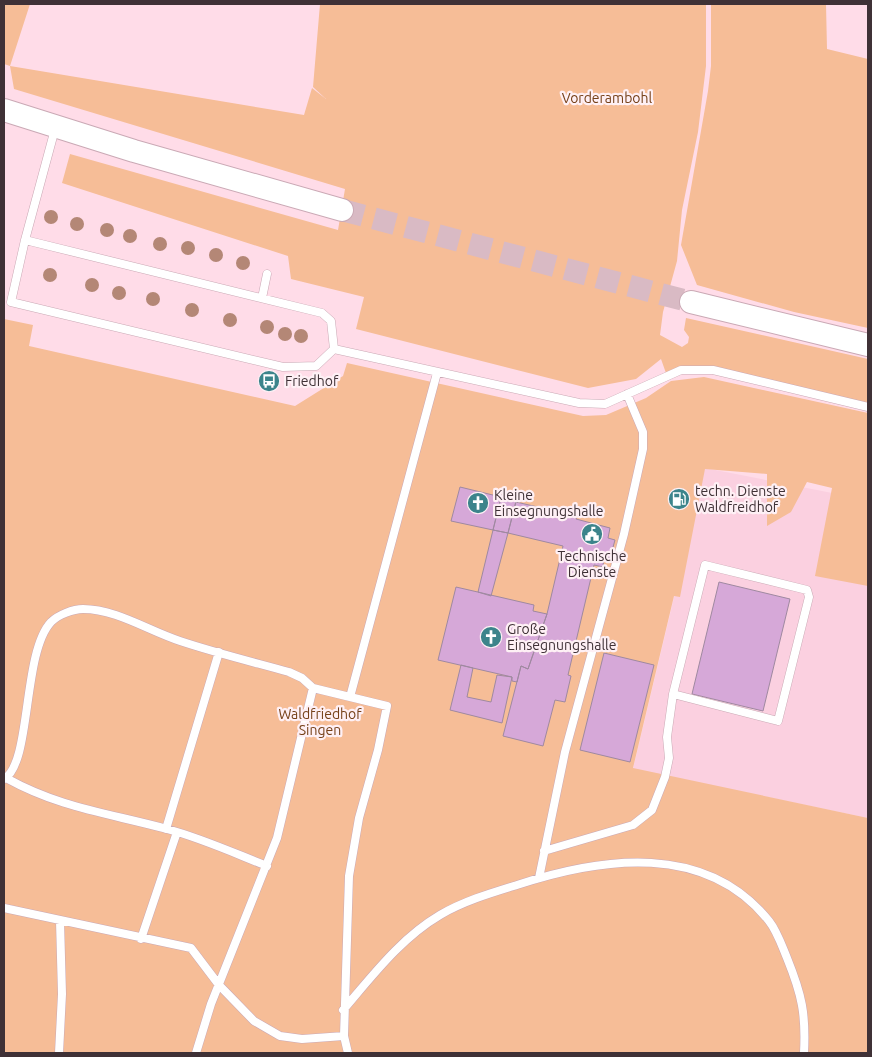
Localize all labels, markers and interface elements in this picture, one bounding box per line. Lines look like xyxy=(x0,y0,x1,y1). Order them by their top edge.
park label: Vorderambohl xyxy=(562,90,653,106)
bus stop icon: Friedhof xyxy=(257,369,281,393)
place label: Friedhof xyxy=(285,373,339,389)
place label: techn. Dienste Waldfreidhof xyxy=(695,483,786,515)
place label: Kleine Einsegnungshalle xyxy=(494,487,603,519)
fuel station icon: techn. Dienste Waldfreidhof xyxy=(667,487,691,511)
church icon: Kleine Einsegnungshalle xyxy=(466,491,490,515)
public building icon: Technische Dienste xyxy=(580,522,604,546)
place label: Technische Dienste xyxy=(557,548,627,580)
place label: Große Einsegnungshalle xyxy=(507,621,616,653)
church icon: Große Einsegnungshalle xyxy=(479,625,503,649)
park label: Waldfriedhof Singen xyxy=(278,706,362,738)

